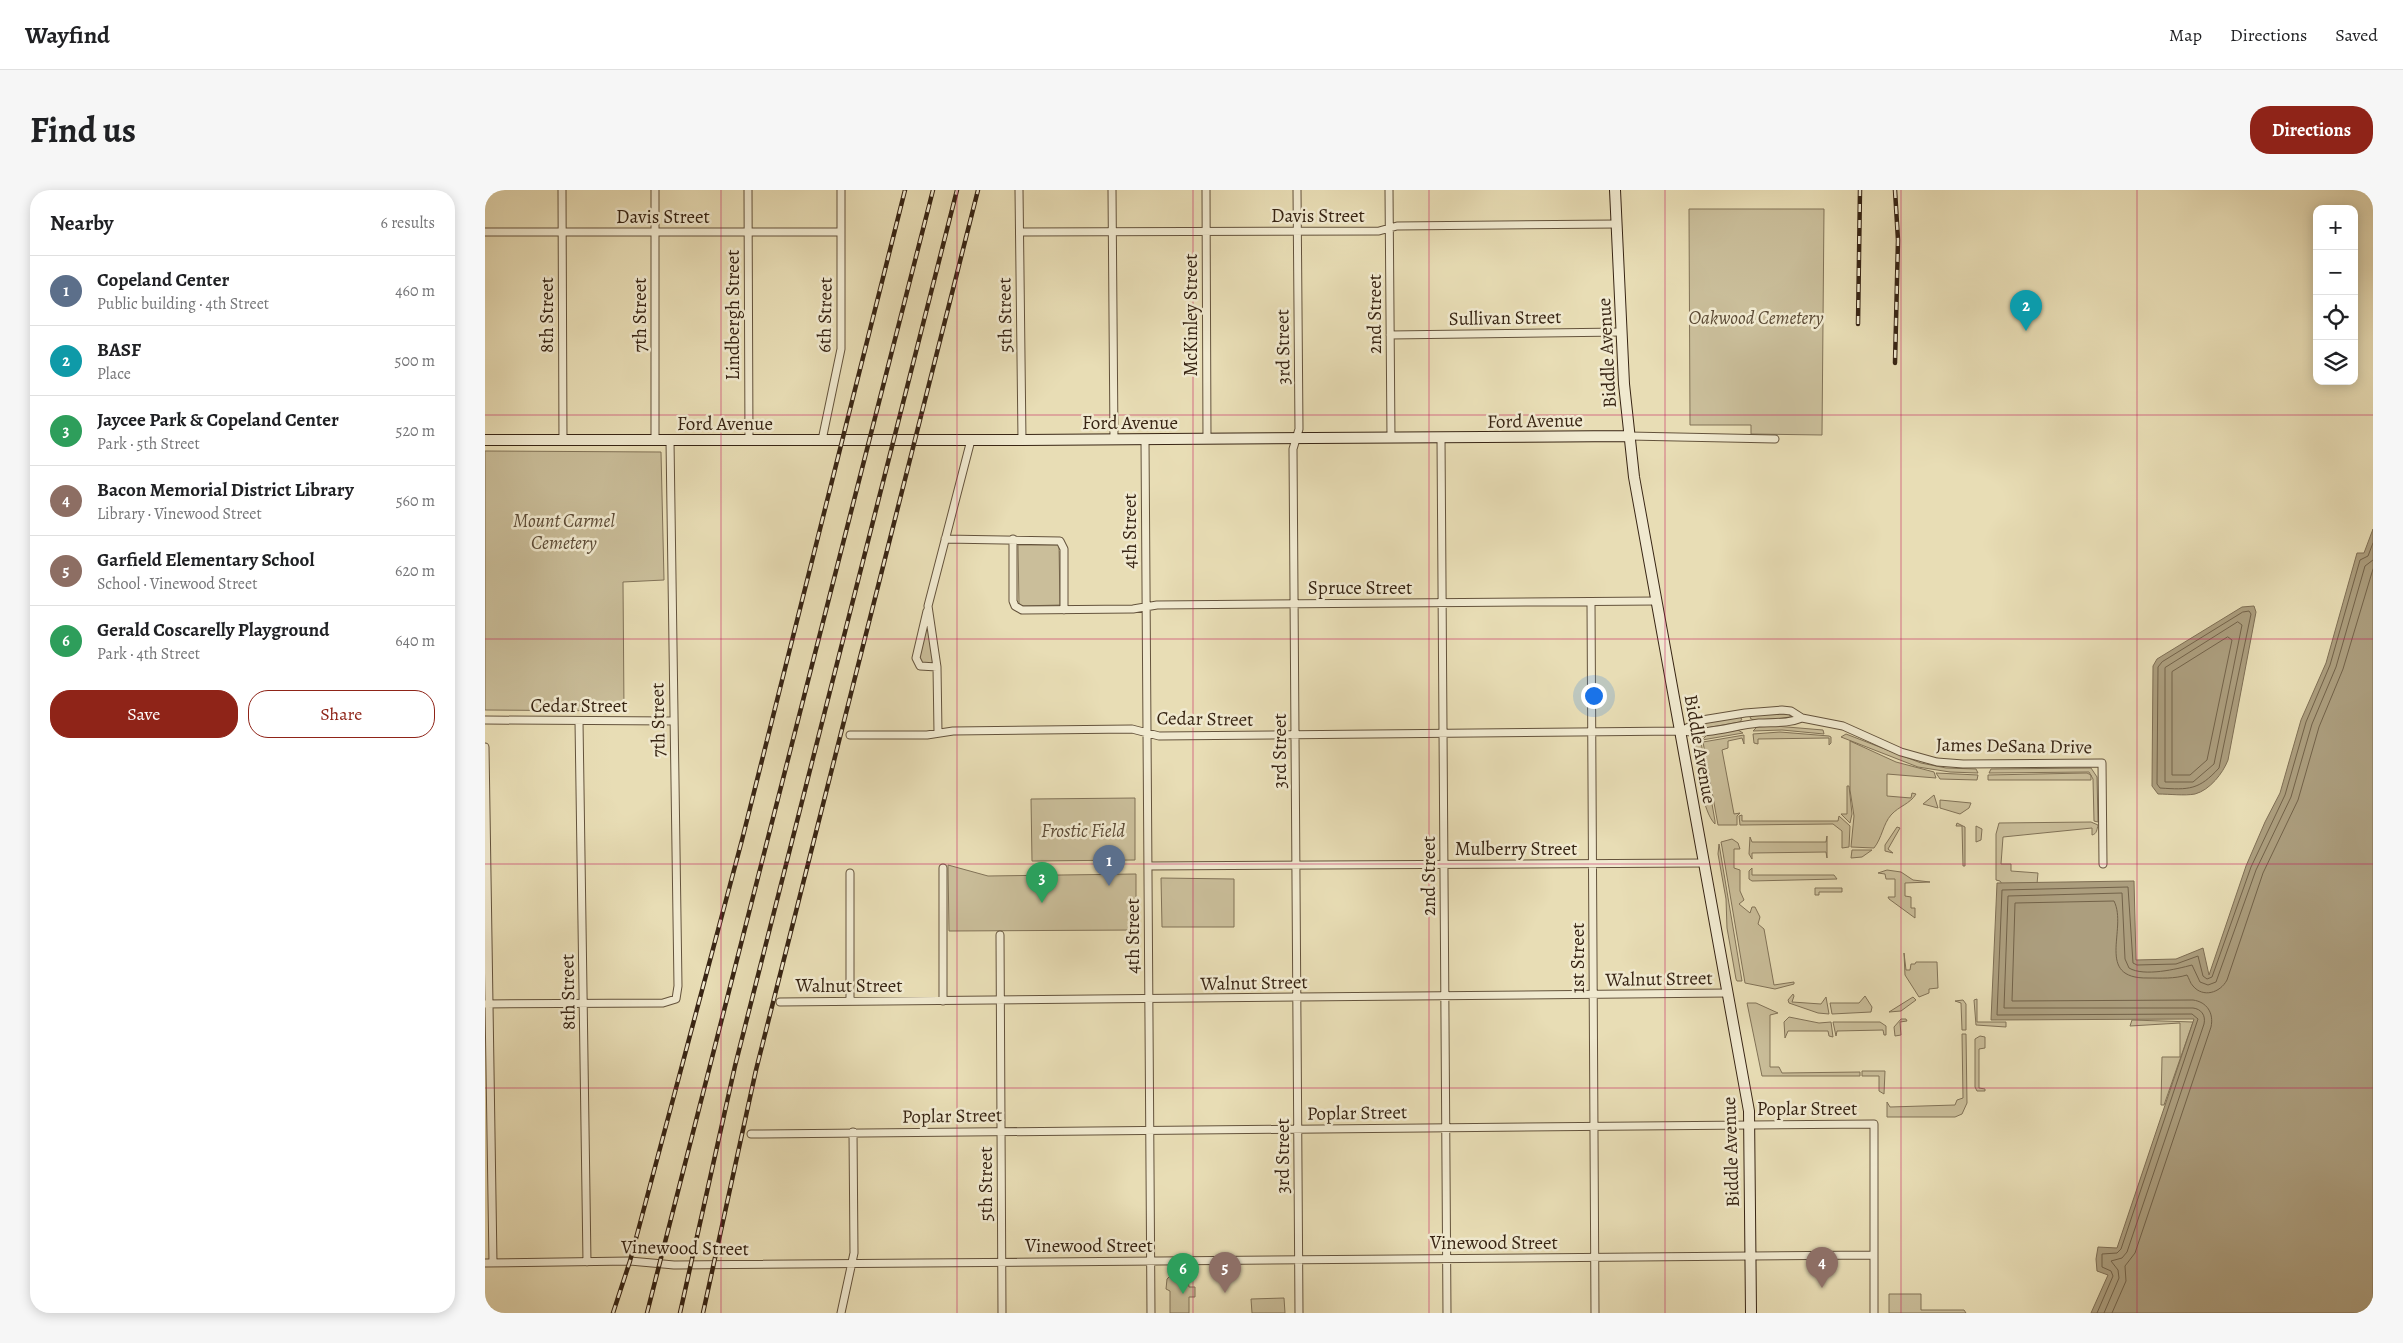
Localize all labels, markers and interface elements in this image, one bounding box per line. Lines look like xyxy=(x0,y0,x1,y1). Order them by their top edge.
text: Wayfind xyxy=(25,19,110,51)
text: Map xyxy=(2169,23,2202,47)
text: Directions xyxy=(2230,23,2307,47)
text: Saved xyxy=(2335,23,2378,47)
text: Find us xyxy=(30,106,136,154)
button: Directions xyxy=(2250,106,2373,154)
street label: Davis Street xyxy=(1271,203,1365,229)
street label: Davis Street xyxy=(616,204,710,230)
map controls xyxy=(2313,205,2358,385)
button: + xyxy=(2313,205,2358,250)
text: Nearby xyxy=(50,209,113,237)
text: 6 results xyxy=(381,212,435,234)
street label: Lindbergh Street xyxy=(720,249,746,381)
button: − xyxy=(2313,250,2358,295)
street label: McKinley Street xyxy=(1178,253,1204,377)
text: Copeland Center xyxy=(97,267,229,293)
street label: 2nd Street xyxy=(1362,274,1388,354)
street label: 8th Street xyxy=(534,277,560,353)
street label: 6th Street xyxy=(811,277,839,353)
street label: 5th Street xyxy=(991,277,1019,353)
street label: 7th Street xyxy=(627,278,653,352)
text: 1 xyxy=(63,280,69,302)
text: 460 m xyxy=(395,280,435,302)
pin: 2 xyxy=(2010,290,2042,331)
text: Public building · 4th Street xyxy=(97,293,269,315)
button: locate xyxy=(2313,295,2358,340)
street label: Biddle Avenue xyxy=(1591,297,1623,409)
street label: Sullivan Street xyxy=(1448,304,1562,332)
park label: Oakwood Cemetery xyxy=(1688,305,1824,331)
street label: 3rd Street xyxy=(1269,309,1297,385)
text: BASF xyxy=(97,337,141,363)
button: layers xyxy=(2313,340,2358,385)
text: 2 xyxy=(62,350,70,372)
text: 500 m xyxy=(395,350,435,372)
text: Place xyxy=(97,363,131,385)
text: Jaycee Park & Copeland Center xyxy=(97,407,339,433)
street label: Ford Avenue xyxy=(1487,407,1583,435)
street label: Ford Avenue xyxy=(1082,410,1178,436)
street label: Ford Avenue xyxy=(677,411,773,437)
text: 3 xyxy=(63,420,69,442)
text: 520 m xyxy=(396,420,435,442)
text: Park · 5th Street xyxy=(97,433,200,455)
text: Bacon Memorial District Library xyxy=(97,477,354,503)
text: 4 xyxy=(62,490,70,512)
text: 560 m xyxy=(396,490,435,512)
street label: 4th Street xyxy=(1117,493,1143,569)
text: Library · Vinewood Street xyxy=(97,503,262,525)
park label: Mount Carmel Cemetery xyxy=(513,508,615,556)
text: Garfield Elementary School xyxy=(97,547,314,573)
text: 5 xyxy=(63,560,69,582)
text: 620 m xyxy=(395,560,435,582)
text: School · Vinewood Street xyxy=(97,573,257,595)
street label: Spruce Street xyxy=(1308,575,1412,601)
text: Gerald Coscarelly Playground xyxy=(97,617,330,643)
text: 6 xyxy=(62,630,70,652)
text: 640 m xyxy=(395,630,435,652)
text: Park · 4th Street xyxy=(97,643,200,665)
street label: 7th Street xyxy=(644,682,672,758)
your location xyxy=(1581,683,1607,709)
button: Save xyxy=(50,690,238,738)
button: Share xyxy=(248,690,435,738)
street label: Cedar Street xyxy=(531,693,627,719)
street label: Biddle Avenue xyxy=(1678,693,1722,806)
street label: Cedar Street xyxy=(1156,705,1254,733)
street label: 3rd Street xyxy=(1267,713,1293,789)
street label: James DeSana Drive xyxy=(1936,732,2092,760)
park label: Frostic Field xyxy=(1041,818,1125,844)
street label: 2nd Street xyxy=(1416,836,1442,916)
street label: Mulberry Street xyxy=(1455,836,1577,862)
pin: 1 xyxy=(1093,845,1125,886)
pin: 3 xyxy=(1026,862,1058,903)
street label: 4th Street xyxy=(1120,898,1146,974)
street label: 1st Street xyxy=(1565,923,1591,993)
street label: 8th Street xyxy=(554,954,582,1030)
street label: Walnut Street xyxy=(1604,965,1713,993)
street label: Walnut Street xyxy=(1199,969,1308,997)
street label: Walnut Street xyxy=(794,973,903,999)
street label: Biddle Avenue xyxy=(1716,1096,1746,1208)
street label: Poplar Street xyxy=(1757,1096,1857,1122)
street label: Poplar Street xyxy=(1307,1099,1407,1127)
street label: Poplar Street xyxy=(902,1102,1002,1130)
street label: 3rd Street xyxy=(1270,1118,1296,1194)
street label: 5th Street xyxy=(973,1146,999,1222)
street label: Vinewood Street xyxy=(1429,1230,1558,1256)
street label: Vinewood Street xyxy=(1024,1233,1153,1259)
street label: Vinewood Street xyxy=(620,1234,749,1262)
pin: 4 xyxy=(1806,1247,1838,1288)
pin: 5 xyxy=(1209,1252,1241,1293)
pin: 6 xyxy=(1167,1253,1199,1294)

